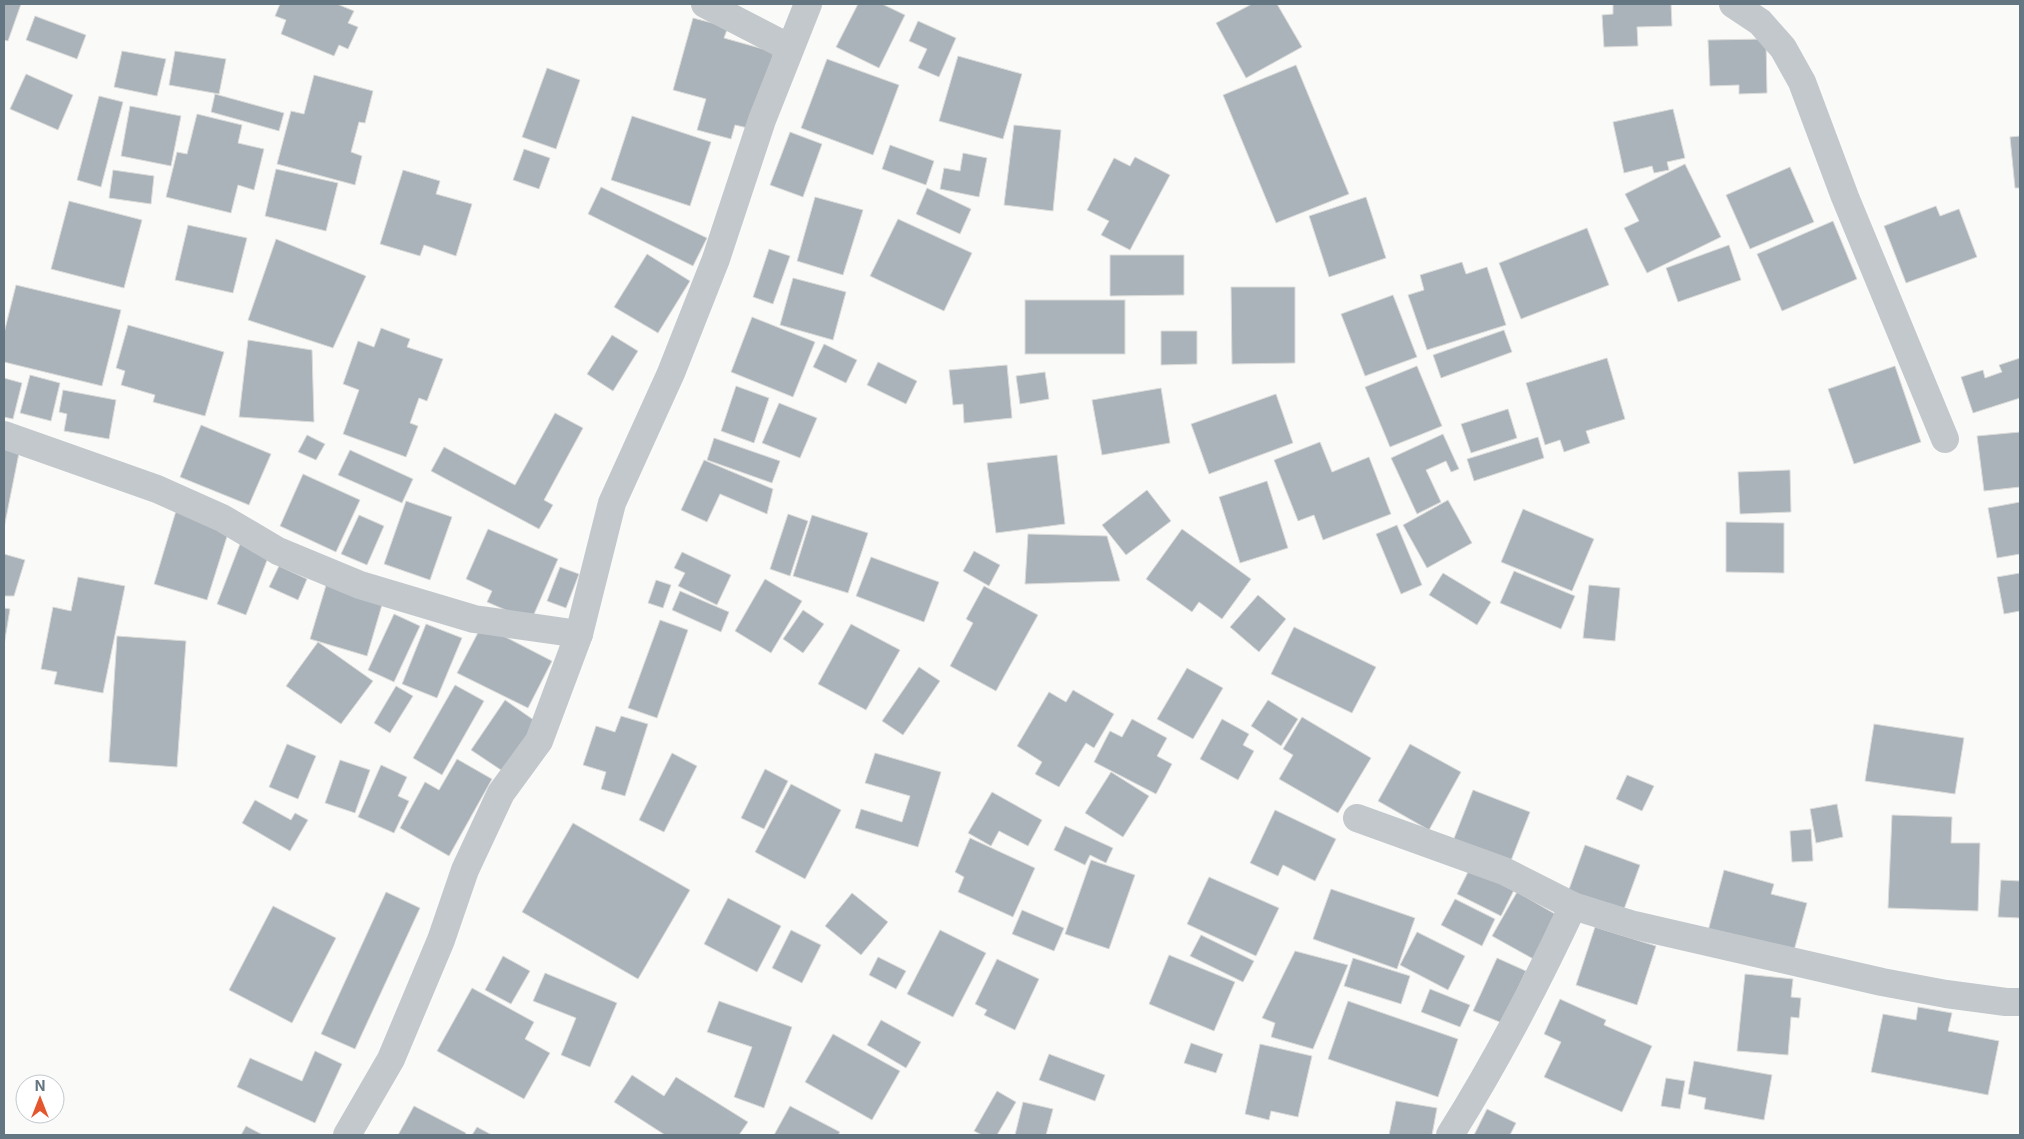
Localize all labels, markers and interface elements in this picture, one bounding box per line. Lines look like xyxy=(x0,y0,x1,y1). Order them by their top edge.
north arrow xyxy=(15,1074,65,1124)
text: N xyxy=(35,1077,45,1094)

